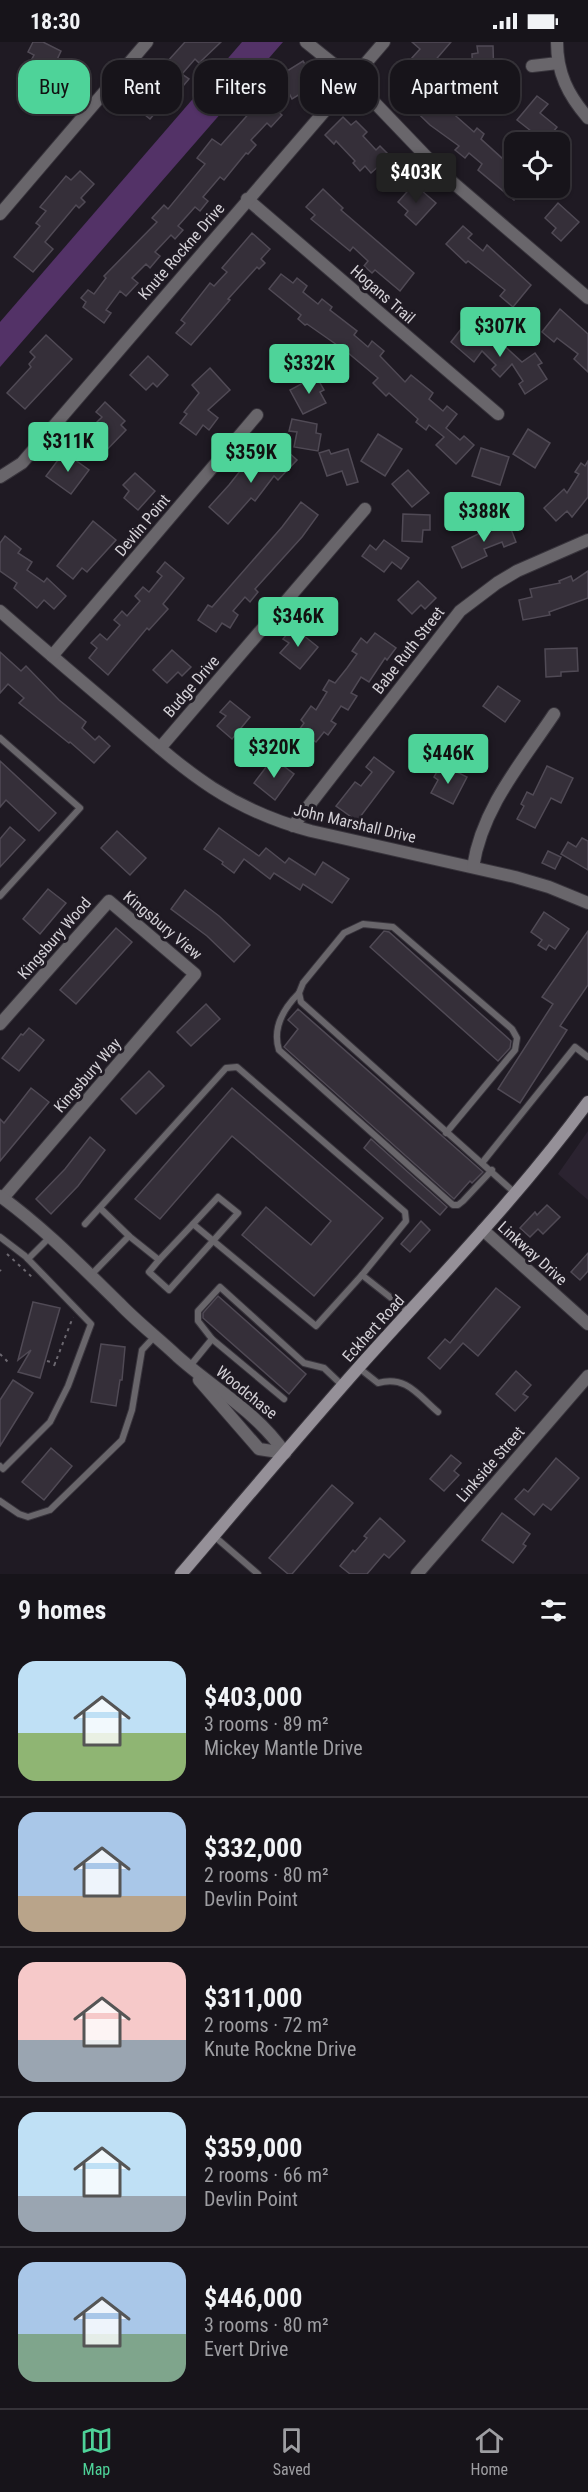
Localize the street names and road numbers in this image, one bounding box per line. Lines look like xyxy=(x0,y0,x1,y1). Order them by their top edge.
street label: Knute Rockne Drive xyxy=(134,199,229,304)
street label: Hogans Trail xyxy=(347,261,419,328)
street label: Devlin Point xyxy=(111,490,174,560)
street label: Babe Ruth Street xyxy=(368,603,448,698)
street label: Budge Drive xyxy=(159,652,223,721)
street label: John Marshall Drive xyxy=(292,800,418,847)
street label: Kingsbury View xyxy=(119,887,206,964)
street label: Kingsbury Wood xyxy=(14,894,95,983)
street label: Kingsbury Way xyxy=(50,1034,125,1116)
street label: Linkway Drive xyxy=(494,1217,571,1289)
street label: Eckhert Road xyxy=(338,1291,408,1366)
street label: Woodchase xyxy=(212,1362,281,1423)
street label: Linkside Street xyxy=(452,1422,528,1506)

